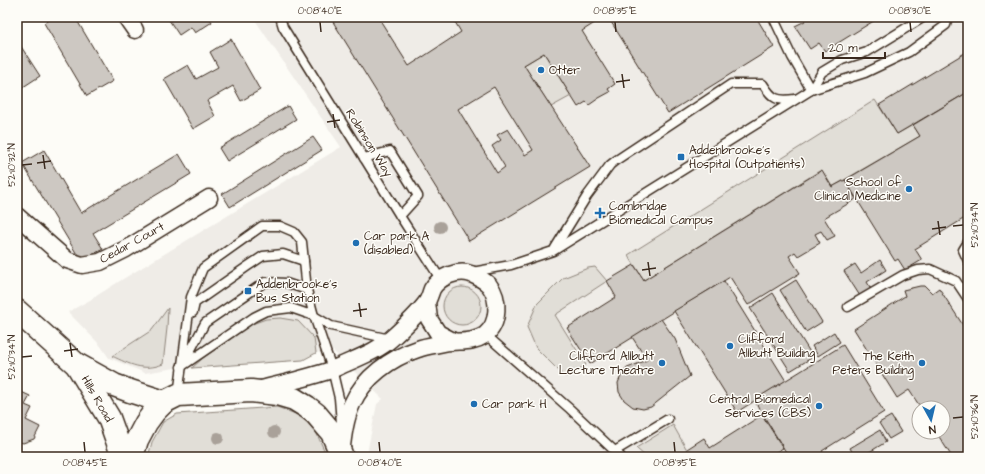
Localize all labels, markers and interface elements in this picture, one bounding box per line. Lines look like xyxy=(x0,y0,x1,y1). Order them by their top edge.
text: 0°08'40"E xyxy=(298,4,342,18)
text: 0°08'35"E xyxy=(593,4,637,18)
text: 0°08'30"E xyxy=(889,4,931,18)
scale bar xyxy=(823,34,885,60)
text: 20 m xyxy=(829,40,858,57)
place label: Otter xyxy=(549,62,580,79)
marker: Otter xyxy=(536,65,546,75)
street label: Robinson Way xyxy=(340,106,397,181)
place label: Addenbrooke's Hospital (Outpatients) xyxy=(689,142,805,173)
text: 52°10'32"N xyxy=(5,143,19,187)
marker: Addenbrooke's Hospital (Outpatients) xyxy=(676,152,686,162)
place label: School of Clinical Medicine xyxy=(814,174,902,205)
marker: School of Clinical Medicine xyxy=(904,184,914,194)
place label: Cambridge Biomedical Campus xyxy=(609,198,713,229)
text: 52°10'34"N xyxy=(968,203,982,247)
marker: Cambridge Biomedical Campus xyxy=(594,207,606,219)
street label: Cedar Court xyxy=(97,218,168,268)
place label: Car park A (disabled) xyxy=(364,228,430,259)
marker: Car park A (disabled) xyxy=(351,238,361,248)
place label: Addenbrooke's Bus Station xyxy=(256,276,337,307)
marker: Addenbrooke's Bus Station xyxy=(243,286,253,296)
place label: Clifford Allbutt Building xyxy=(738,331,815,363)
text: 52°10'34"N xyxy=(5,335,19,379)
marker: Clifford Allbutt Building xyxy=(725,341,735,351)
place label: Clifford Allbutt Lecture Theatre xyxy=(559,348,654,379)
place label: The Keith Peters Building xyxy=(833,348,914,380)
marker: Clifford Allbutt Lecture Theatre xyxy=(657,358,667,368)
marker: The Keith Peters Building xyxy=(917,358,927,368)
street label: Hills Road xyxy=(77,373,117,425)
place label: Central Biomedical Services (CBS) xyxy=(709,391,811,422)
text: 52°10'36"N xyxy=(968,395,982,439)
place label: Car park H xyxy=(482,396,547,413)
marker: Car park H xyxy=(469,399,479,409)
north arrow xyxy=(911,400,951,440)
marker: Central Biomedical Services (CBS) xyxy=(814,401,824,411)
text: N xyxy=(928,421,937,437)
text: 0°08'45"E xyxy=(62,456,108,470)
text: 0°08'40"E xyxy=(358,456,402,470)
text: 0°08'35"E xyxy=(653,456,697,470)

